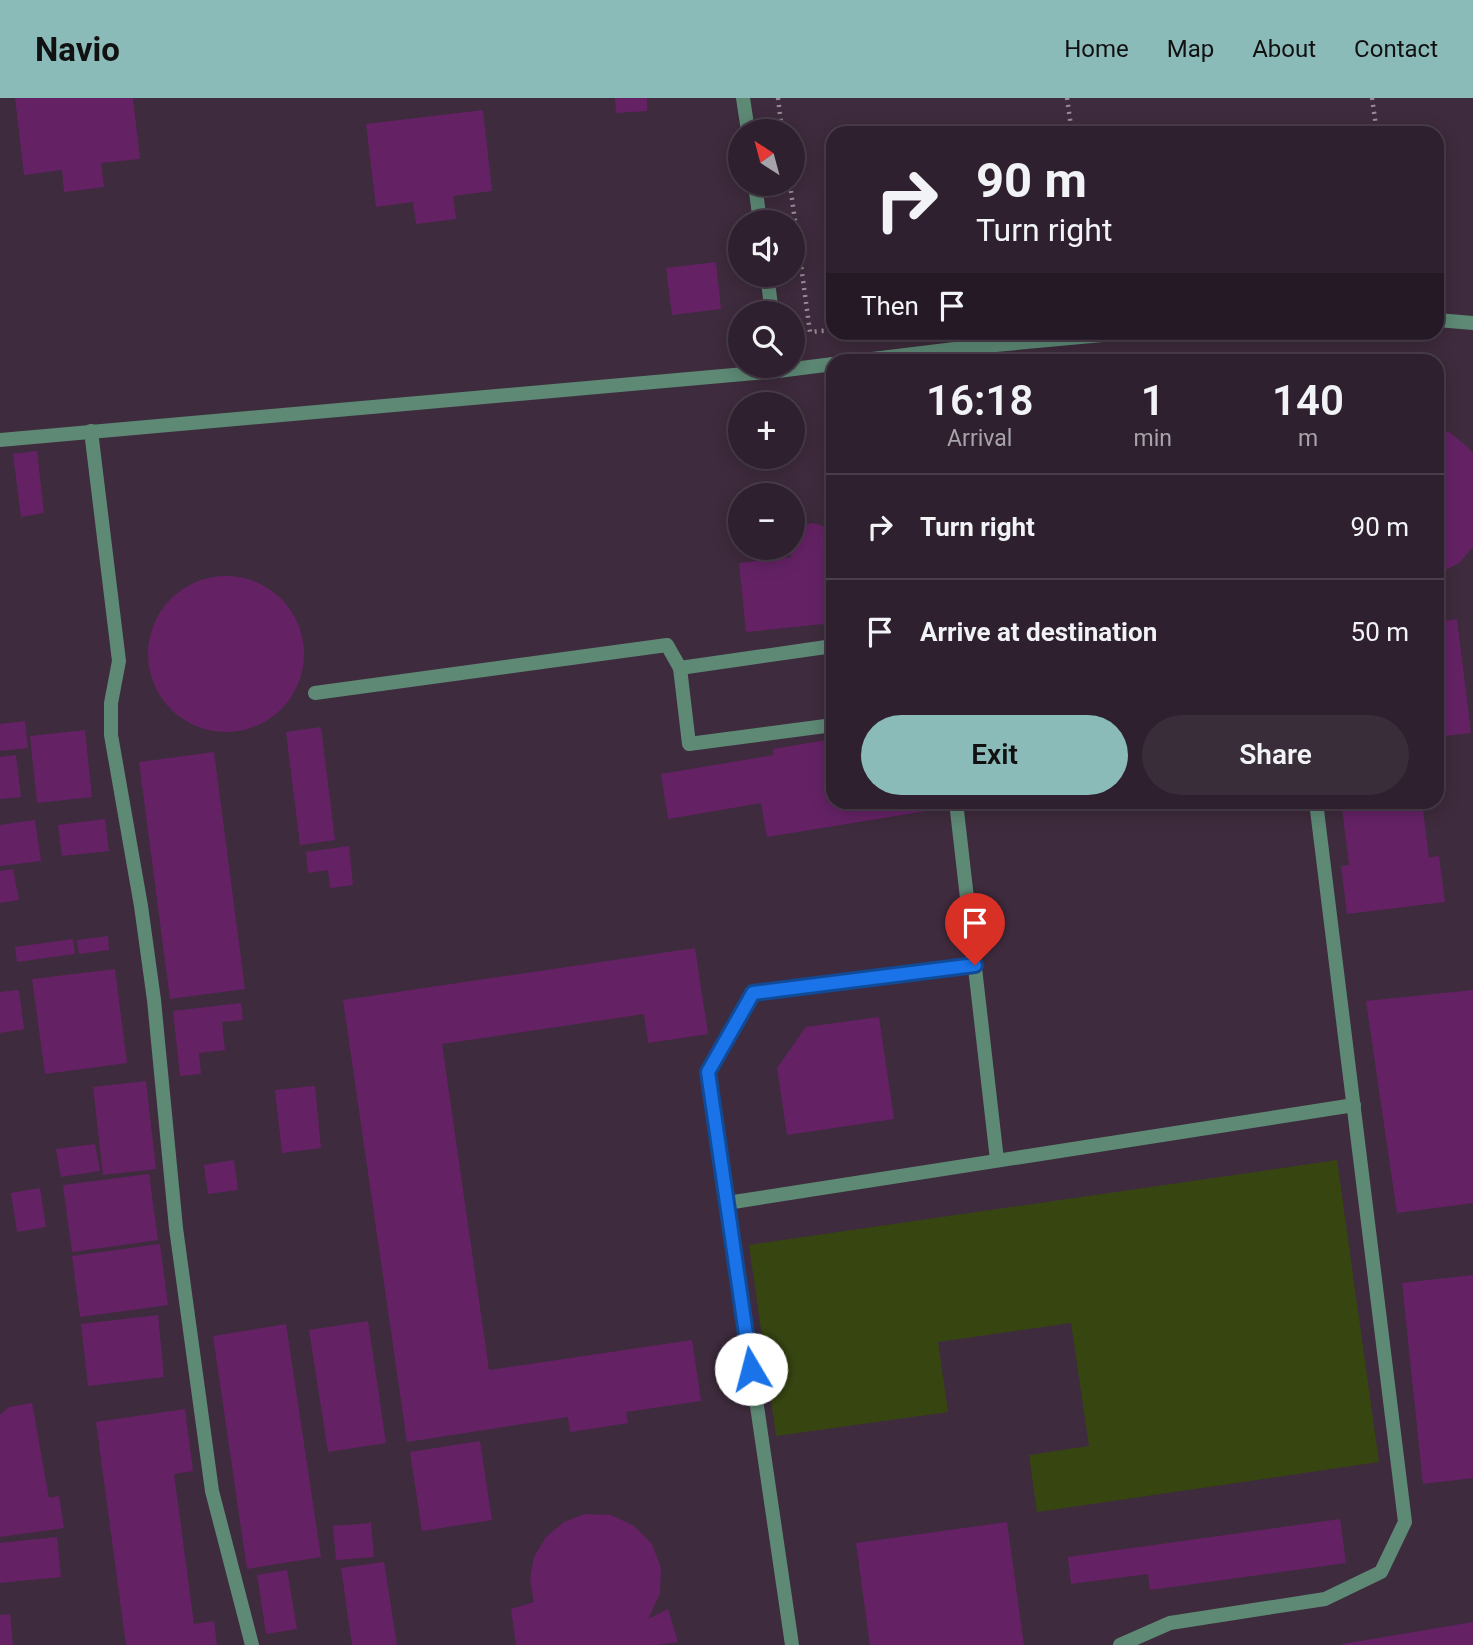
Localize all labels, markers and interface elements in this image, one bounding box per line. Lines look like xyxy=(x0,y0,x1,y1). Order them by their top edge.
text: Navio xyxy=(35,30,120,69)
text: Home xyxy=(1064,35,1129,63)
text: Map xyxy=(1167,35,1214,63)
text: About xyxy=(1252,35,1316,63)
text: Contact xyxy=(1354,35,1438,63)
north arrow xyxy=(728,119,805,196)
map controls xyxy=(728,119,805,560)
text: 90 m xyxy=(976,152,1087,209)
icon: right xyxy=(861,154,952,245)
button: sound xyxy=(728,210,805,287)
text: Turn right xyxy=(976,211,1112,249)
icon: arrive xyxy=(933,287,971,325)
text: Then xyxy=(861,291,919,321)
button: search xyxy=(728,301,805,378)
text: 16:18 xyxy=(926,376,1033,425)
text: 1 xyxy=(1141,376,1165,425)
text: 140 xyxy=(1272,376,1344,425)
button: + xyxy=(728,392,805,469)
text: Arrival xyxy=(947,425,1012,452)
text: min xyxy=(1133,425,1172,452)
text: m xyxy=(1298,425,1318,452)
button: − xyxy=(728,483,805,560)
icon: right xyxy=(861,508,899,546)
text: Turn right xyxy=(920,512,1035,542)
text: 90 m xyxy=(1351,512,1409,542)
icon: arrive xyxy=(861,613,899,651)
text: Arrive at destination xyxy=(920,617,1157,647)
text: 50 m xyxy=(1351,617,1409,647)
button: Exit xyxy=(861,715,1128,795)
button: Share xyxy=(1142,715,1409,795)
pin xyxy=(945,893,1005,965)
icon: arrive xyxy=(956,904,994,942)
position arrow xyxy=(714,1332,788,1406)

